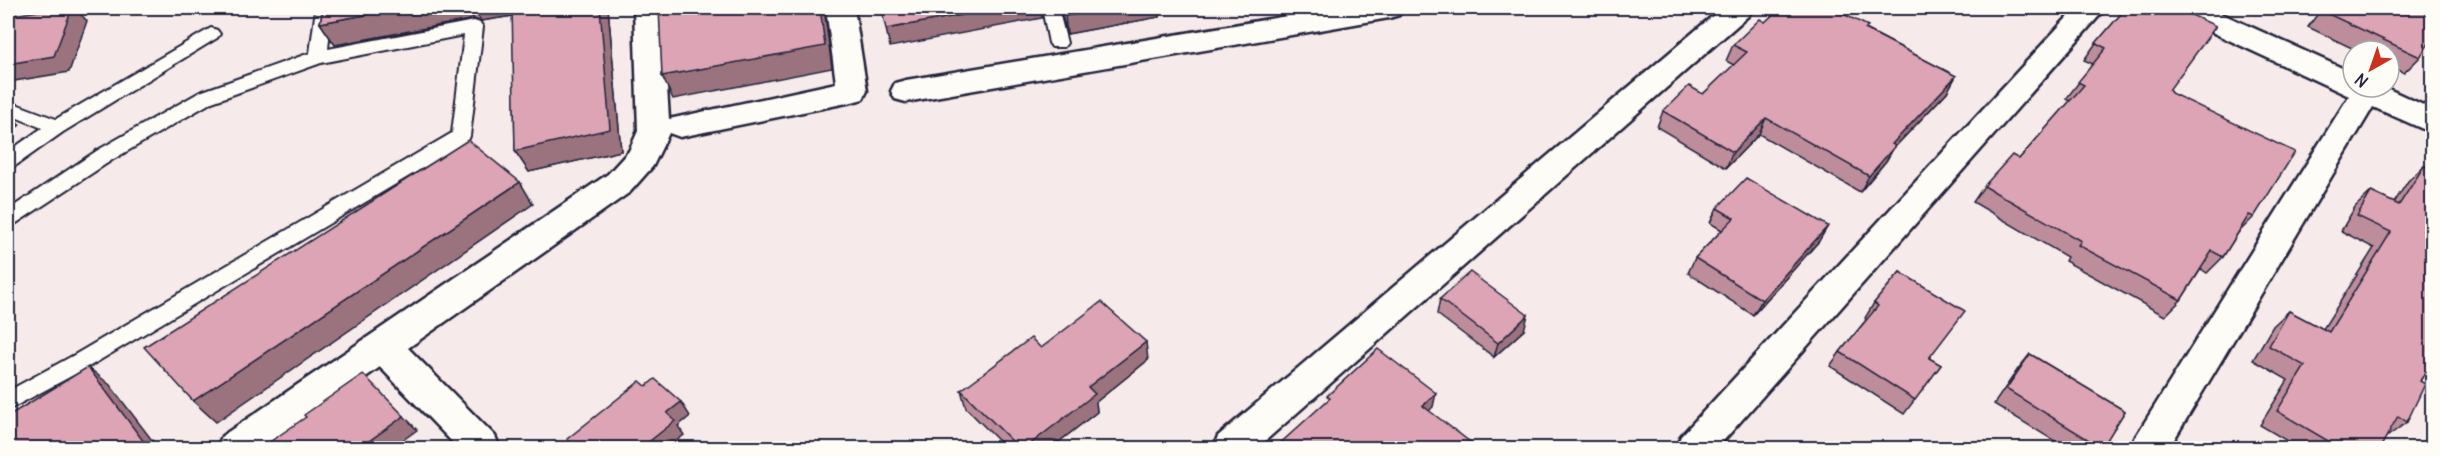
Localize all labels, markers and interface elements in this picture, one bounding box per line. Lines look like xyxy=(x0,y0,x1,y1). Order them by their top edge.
north arrow xyxy=(2341,39,2401,99)
text: N xyxy=(2351,69,2372,92)

